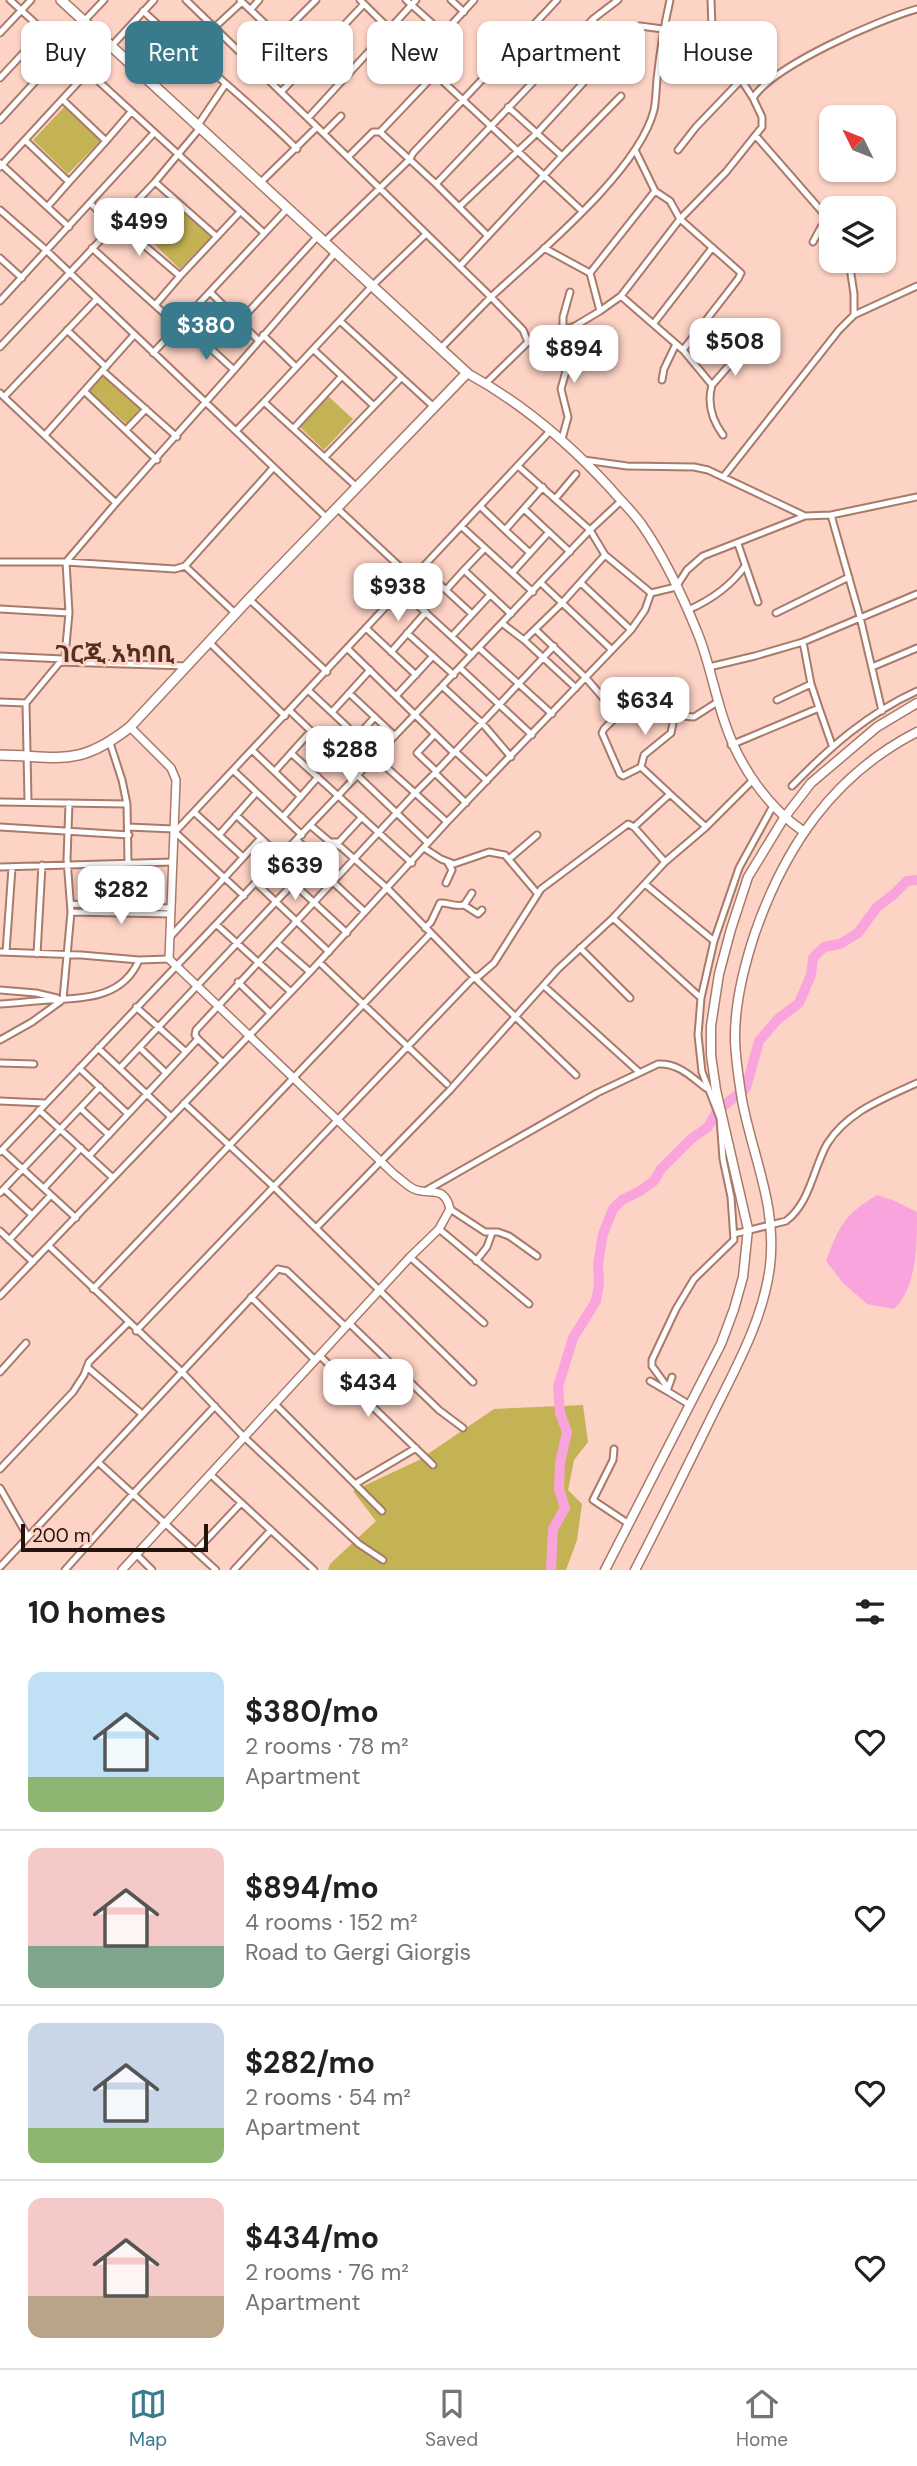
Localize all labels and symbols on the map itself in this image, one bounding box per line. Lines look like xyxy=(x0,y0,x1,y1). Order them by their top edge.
north arrow xyxy=(819,105,896,182)
pin: $499 xyxy=(98,198,180,258)
pin: $380 xyxy=(165,302,247,362)
pin: $508 xyxy=(694,318,776,378)
pin: $894 xyxy=(533,326,615,385)
pin: $938 xyxy=(357,564,439,623)
district label: ገርጂ አካባቢ xyxy=(55,638,175,669)
pin: $634 xyxy=(604,678,686,737)
pin: $288 xyxy=(309,726,391,786)
pin: $639 xyxy=(254,842,336,902)
pin: $282 xyxy=(80,866,162,926)
pin: $434 xyxy=(327,1360,409,1419)
scale bar xyxy=(21,1521,208,1553)

